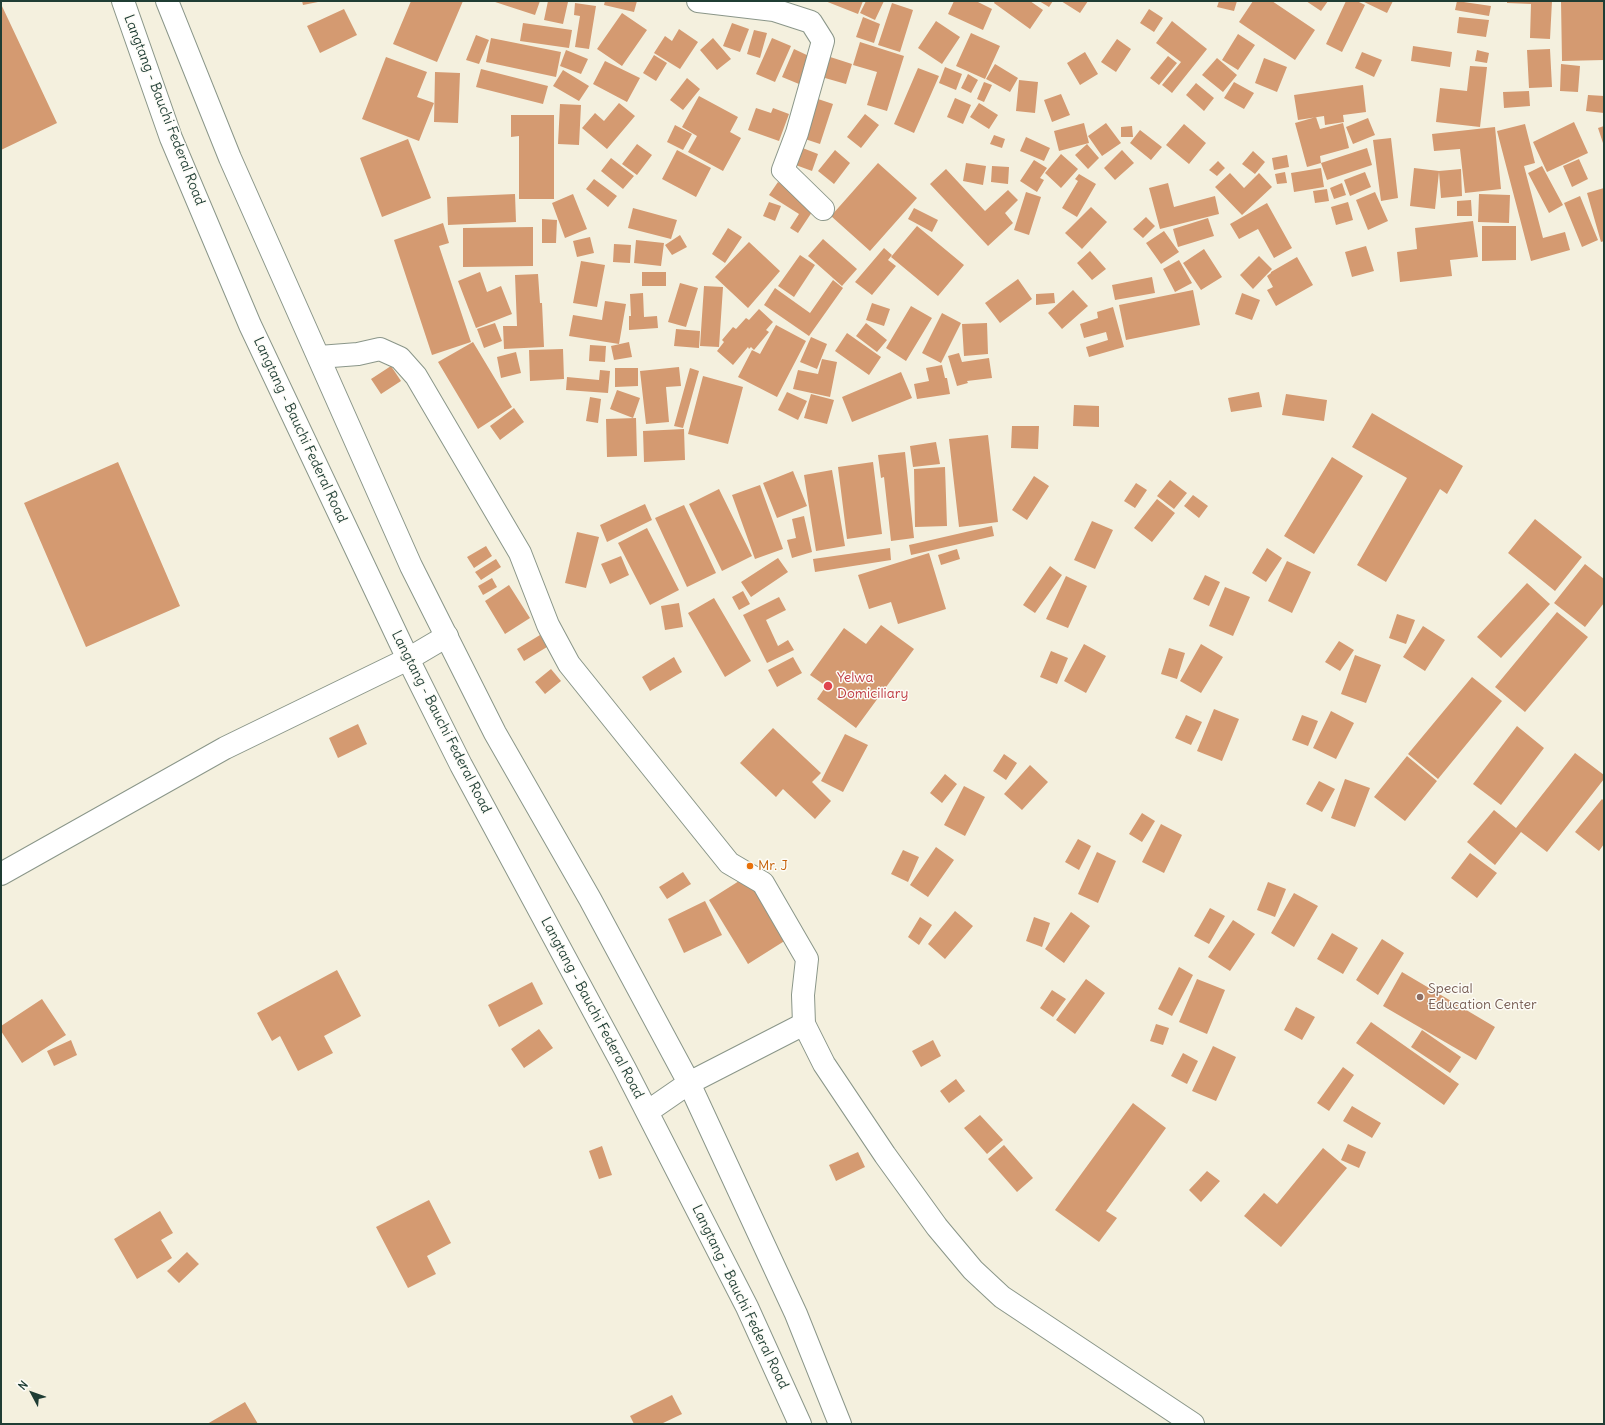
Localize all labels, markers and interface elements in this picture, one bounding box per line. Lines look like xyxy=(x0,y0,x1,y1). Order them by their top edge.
street label: Langtang - Bauchi Federal Road xyxy=(120,12,208,208)
street label: Langtang - Bauchi Federal Road xyxy=(250,335,350,525)
street label: Langtang - Bauchi Federal Road xyxy=(387,628,495,816)
place label: Yelwa Domiciliary xyxy=(837,670,908,702)
marker: Yelwa Domiciliary xyxy=(822,680,834,692)
place label: Mr. J xyxy=(758,858,788,874)
marker: Mr. J xyxy=(745,861,755,871)
street label: Langtang - Bauchi Federal Road xyxy=(537,915,647,1101)
place label: Special Education Center xyxy=(1428,981,1537,1014)
marker: Special Education Center xyxy=(1415,992,1425,1002)
street label: Langtang - Bauchi Federal Road xyxy=(688,1202,792,1392)
north arrow xyxy=(12,1373,52,1413)
text: N xyxy=(15,1378,31,1393)

